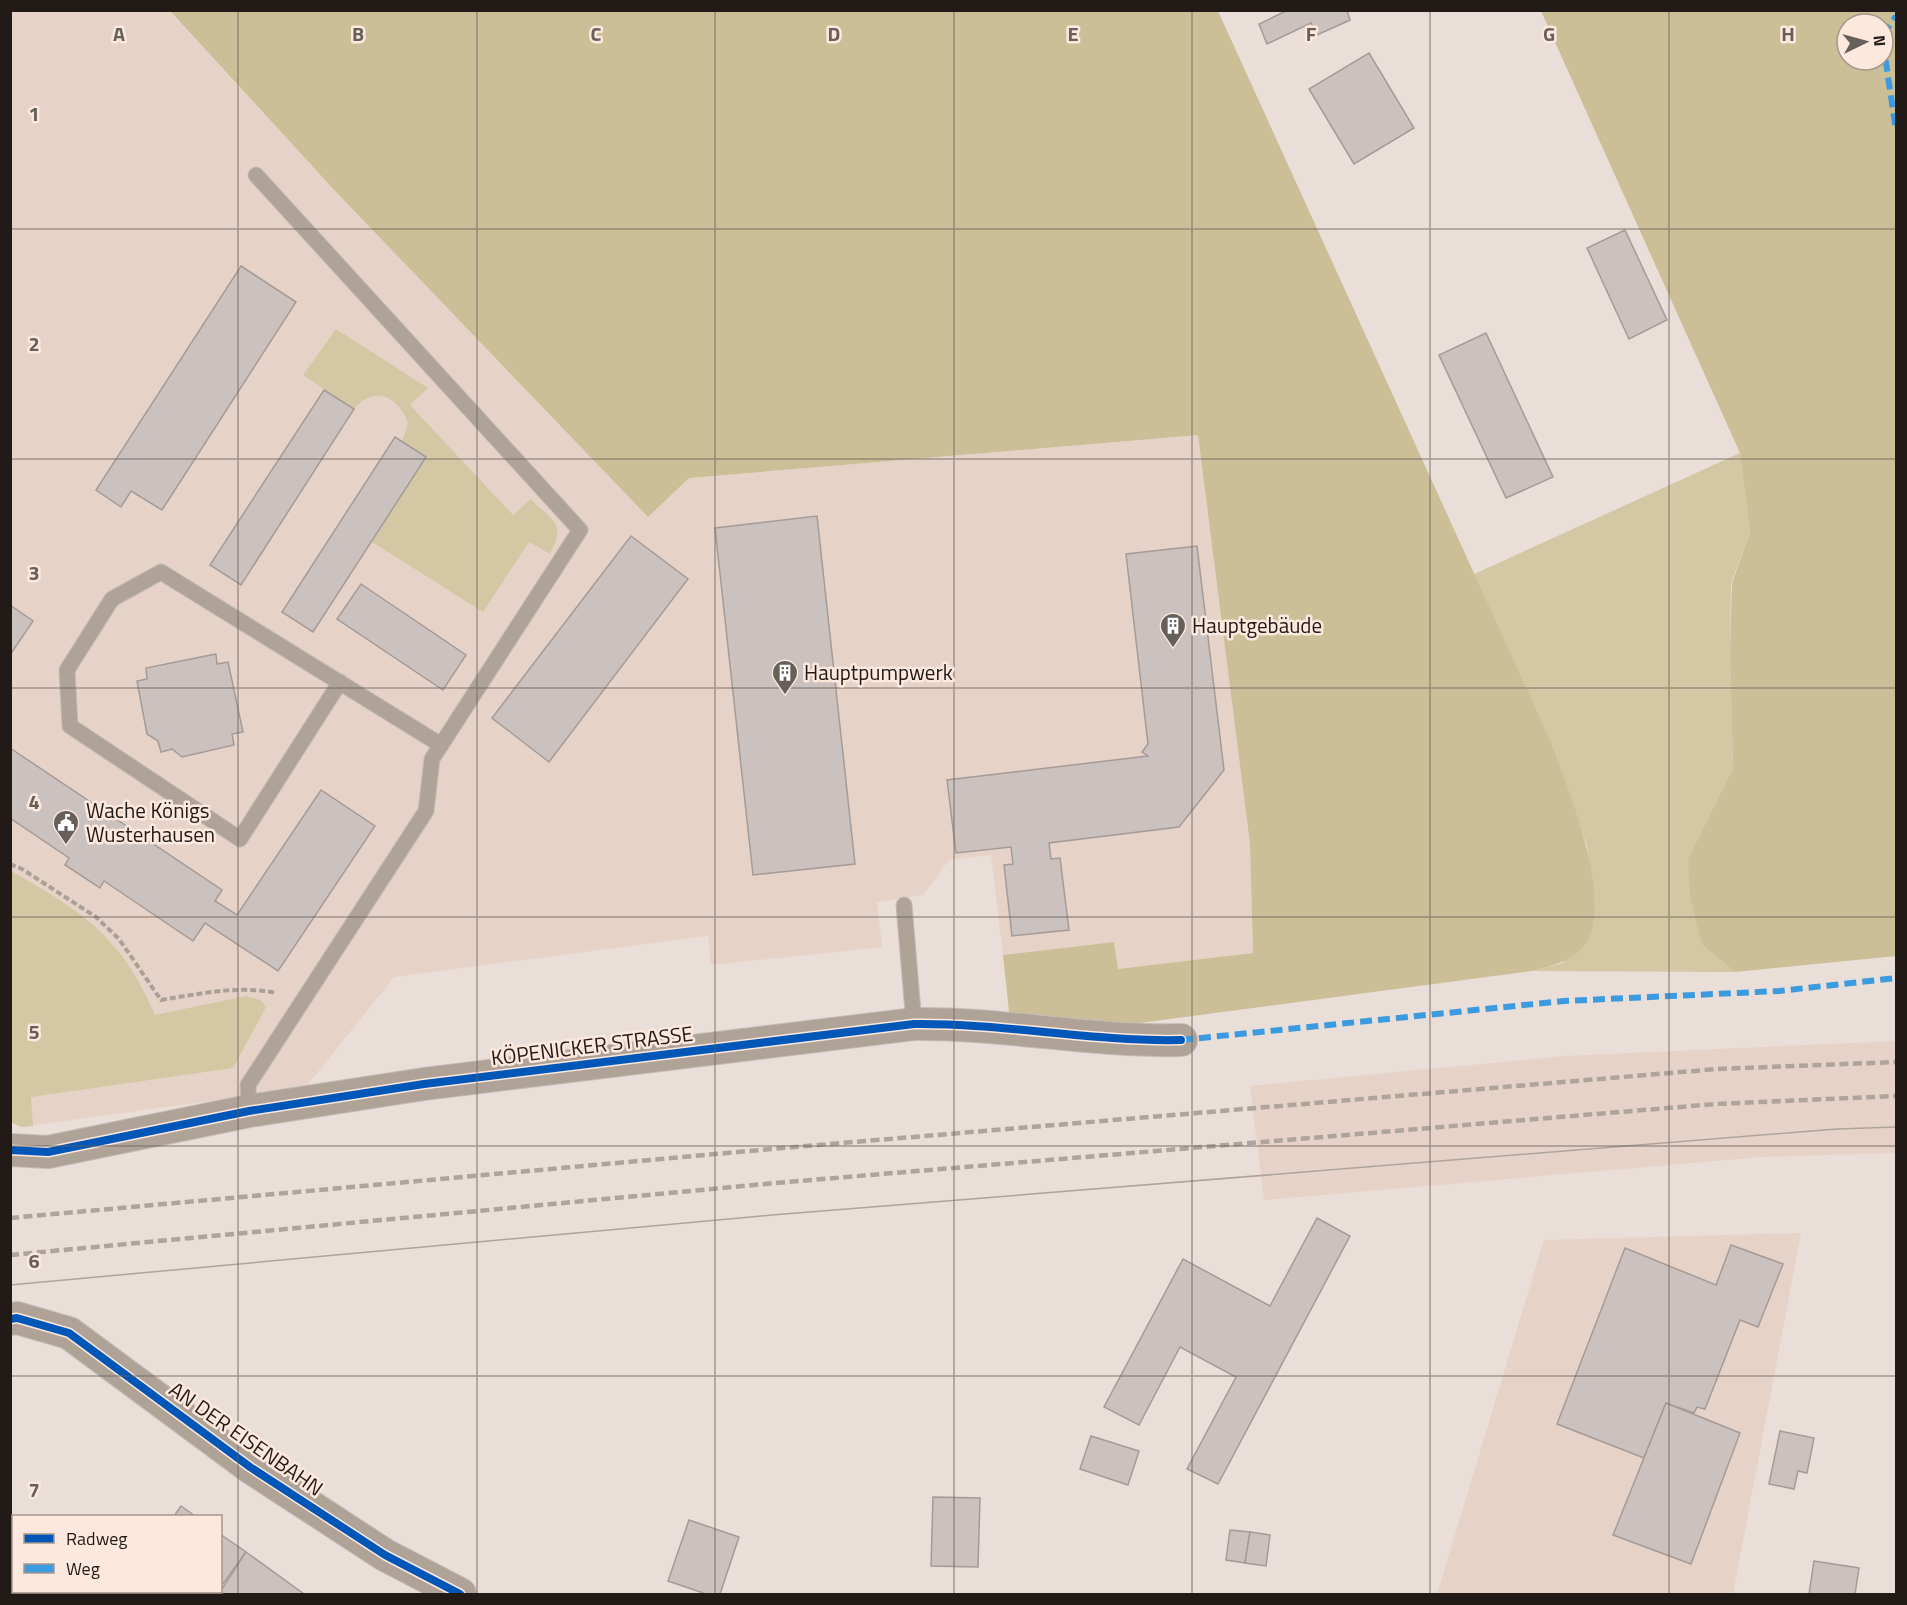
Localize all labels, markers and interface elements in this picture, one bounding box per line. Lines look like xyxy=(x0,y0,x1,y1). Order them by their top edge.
north arrow xyxy=(1835,12,1895,72)
text: A xyxy=(113,18,125,49)
text: B xyxy=(352,18,364,49)
text: C xyxy=(591,18,602,49)
text: D xyxy=(828,18,840,49)
text: E xyxy=(1067,18,1079,49)
text: F xyxy=(1306,18,1317,49)
text: G xyxy=(1543,18,1555,49)
text: H xyxy=(1781,18,1795,49)
text: N xyxy=(1868,34,1892,47)
text: 1 xyxy=(28,98,40,129)
text: 2 xyxy=(28,328,40,359)
text: 3 xyxy=(28,557,40,588)
place label: Hauptgebäude xyxy=(1192,609,1322,641)
building icon: Hauptgebäude xyxy=(1158,611,1188,649)
place label: Hauptpumpwerk xyxy=(804,656,953,688)
building icon: Hauptpumpwerk xyxy=(770,658,800,696)
text: 4 xyxy=(28,786,40,817)
place label: Wache Königs Wusterhausen xyxy=(86,794,215,850)
public building icon: Wache Königs Wusterhausen xyxy=(51,808,81,846)
text: 5 xyxy=(28,1016,40,1047)
street label: KÖPENICKER STRASSE xyxy=(489,1017,695,1073)
text: 6 xyxy=(28,1245,40,1276)
street label: AN DER EISENBAHN xyxy=(163,1373,330,1503)
text: 7 xyxy=(28,1474,40,1505)
legend xyxy=(12,1515,222,1593)
text: Radweg xyxy=(66,1525,128,1552)
text: Weg xyxy=(66,1555,100,1582)

